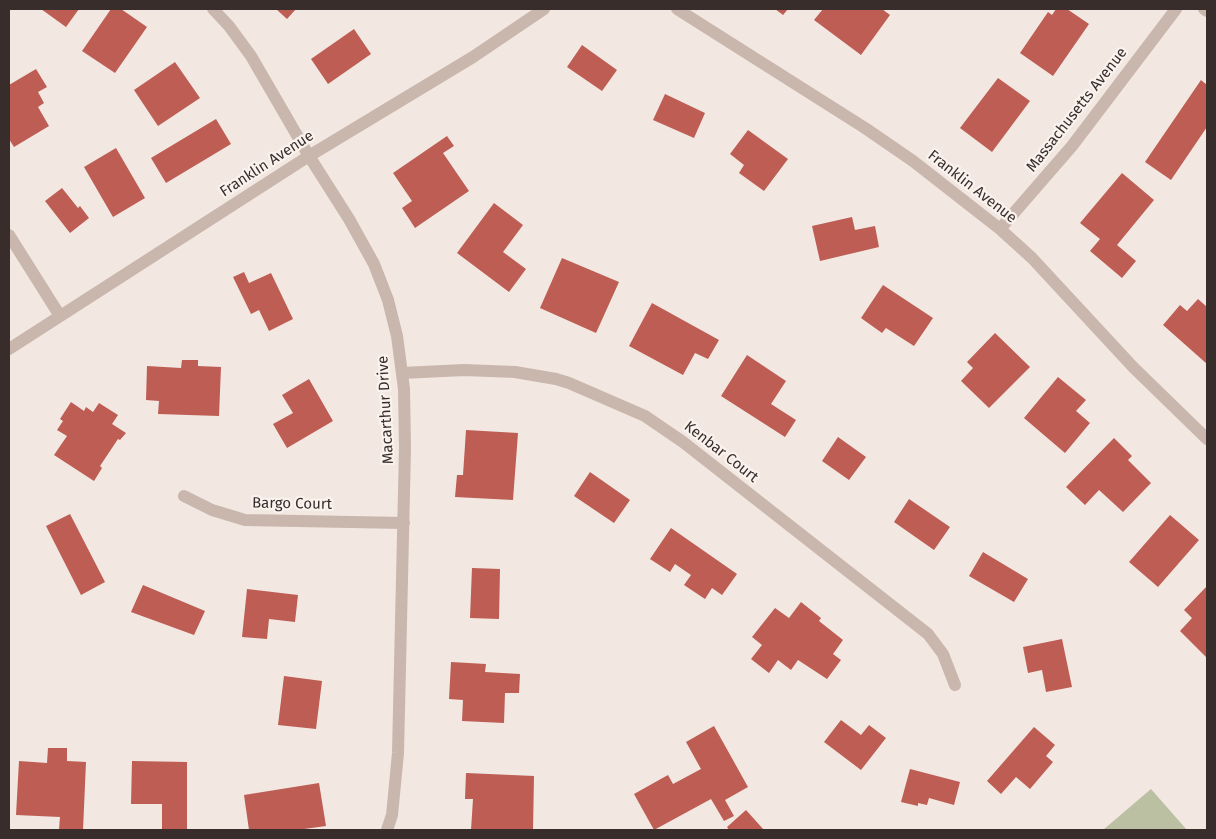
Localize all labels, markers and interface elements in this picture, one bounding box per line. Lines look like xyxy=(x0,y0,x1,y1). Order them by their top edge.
street label: Massachusetts Avenue xyxy=(1023,44,1131,176)
street label: Franklin Avenue xyxy=(217,127,317,201)
street label: Franklin Avenue xyxy=(924,147,1020,227)
street label: Macarthur Drive xyxy=(374,355,398,465)
street label: Kenbar Court xyxy=(680,417,762,487)
street label: Bargo Court xyxy=(252,494,332,514)

